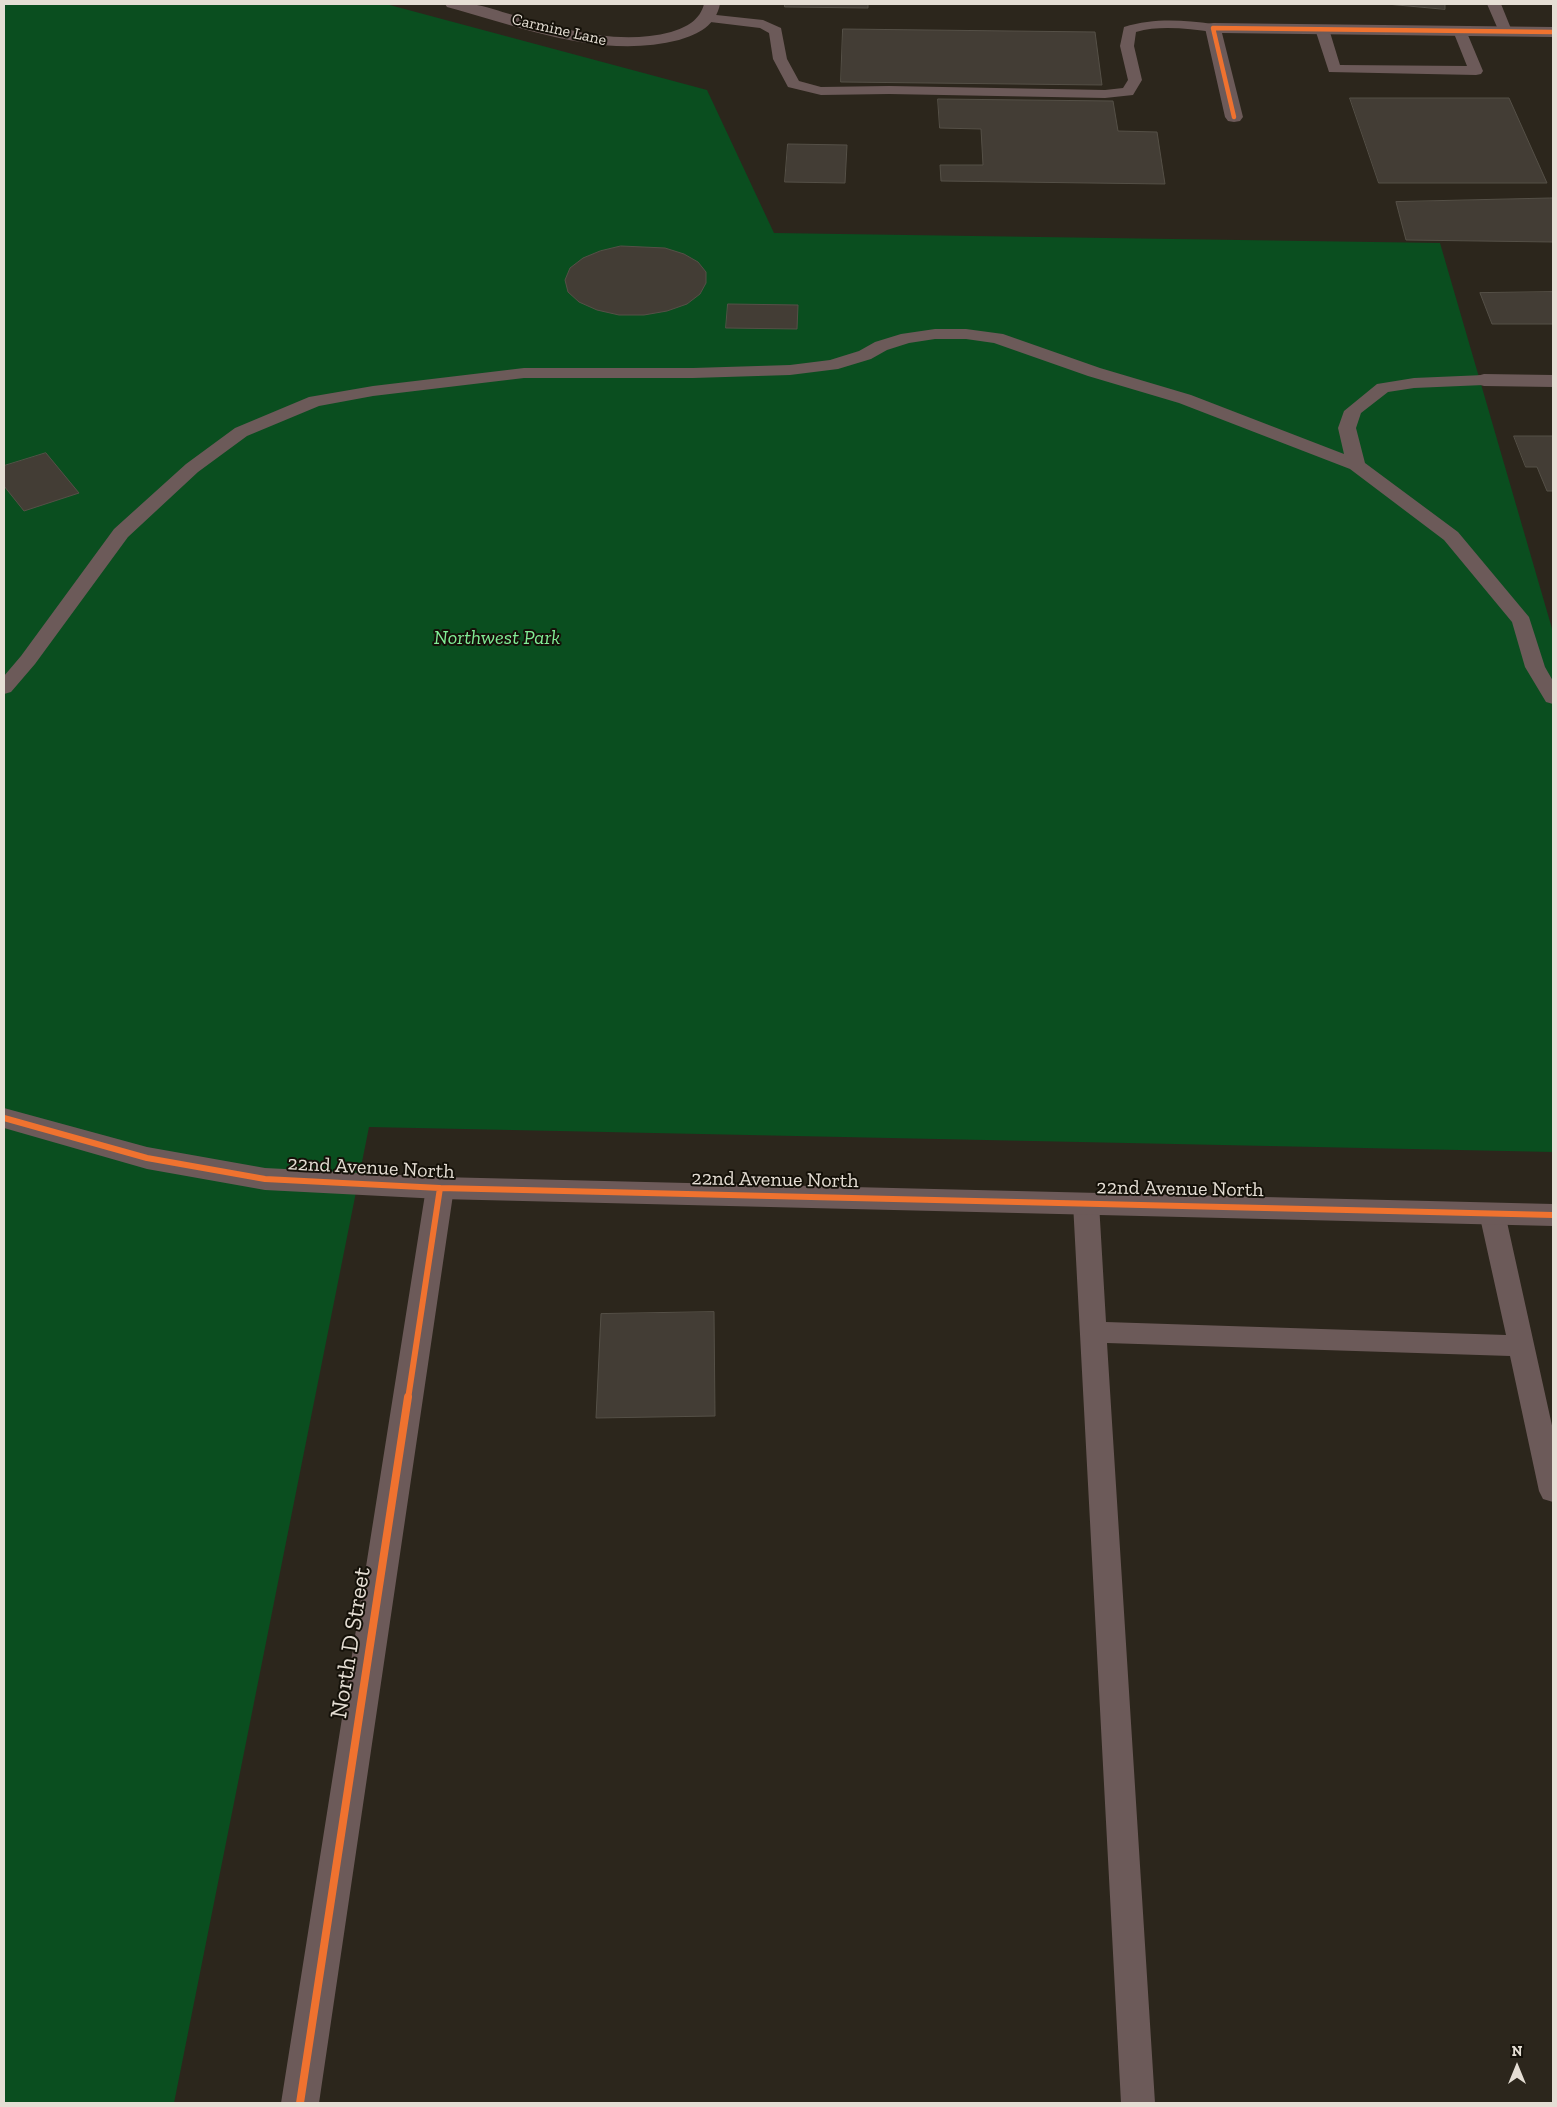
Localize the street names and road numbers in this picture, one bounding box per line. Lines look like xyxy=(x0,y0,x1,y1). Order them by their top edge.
street label: Carmine Lane xyxy=(510,10,608,50)
street label: 22nd Avenue North xyxy=(287,1152,455,1184)
street label: 22nd Avenue North xyxy=(691,1167,859,1193)
street label: 22nd Avenue North xyxy=(1096,1176,1264,1202)
street label: North D Street xyxy=(325,1565,377,1721)

